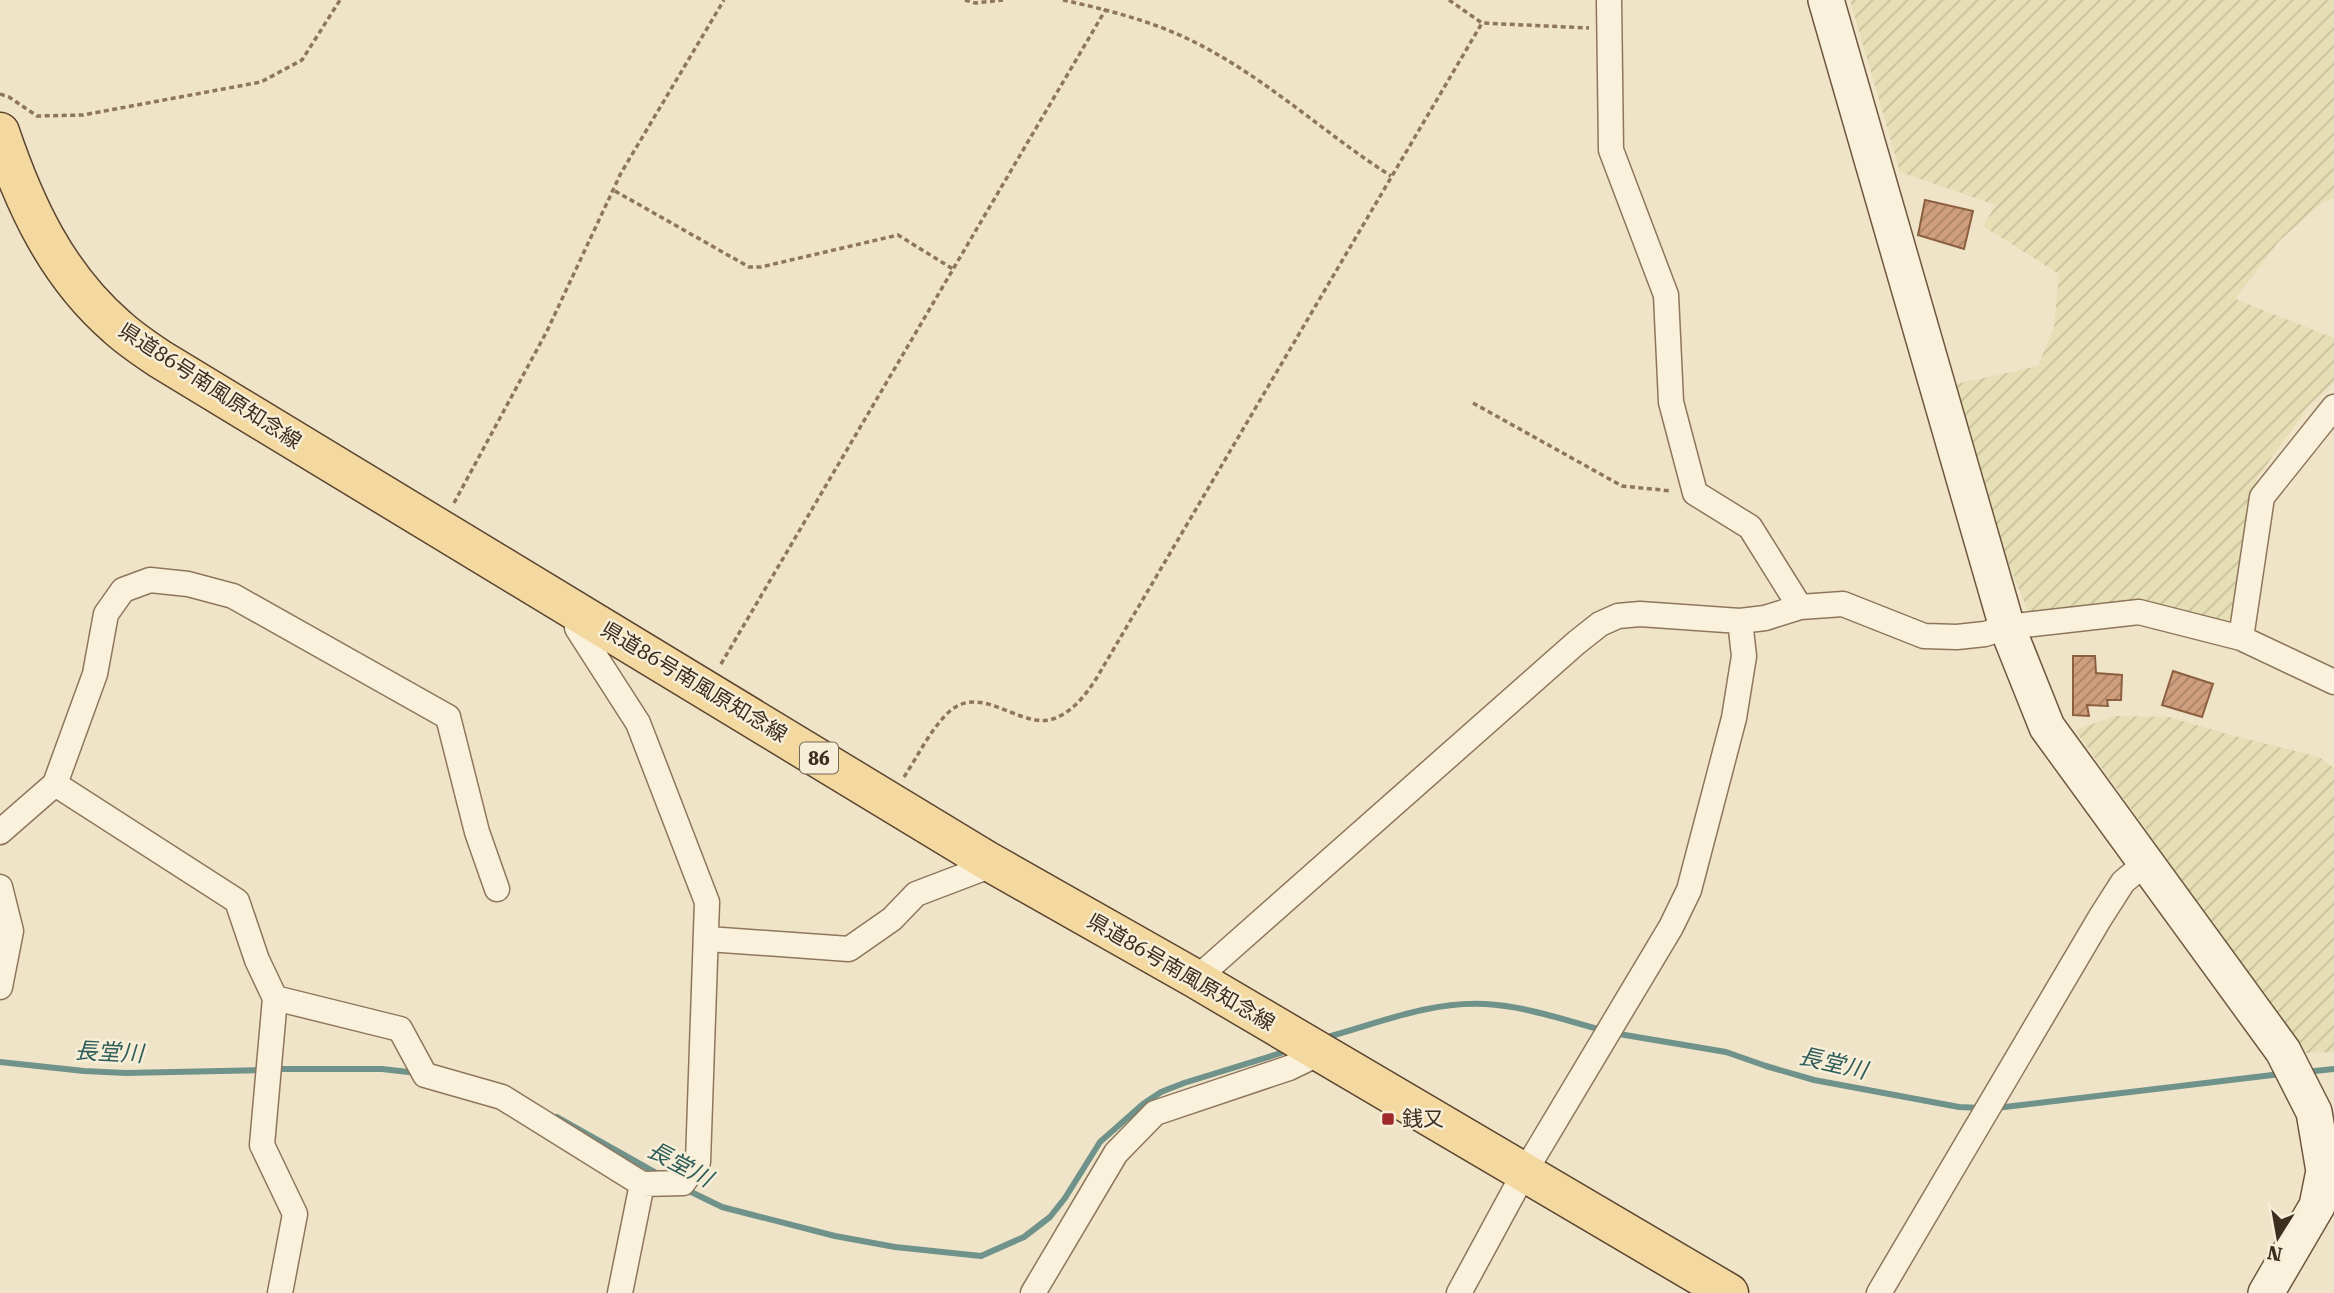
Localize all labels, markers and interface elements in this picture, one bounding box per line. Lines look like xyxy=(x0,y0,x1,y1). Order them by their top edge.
street label: 県道86号南風原知念線 xyxy=(114,318,306,454)
street label: 県道86号南風原知念線 xyxy=(597,617,791,747)
road number: 86 xyxy=(800,743,838,774)
street label: 県道86号南風原知念線 xyxy=(1083,908,1279,1036)
water label: 長堂川 xyxy=(74,1037,147,1068)
water label: 長堂川 xyxy=(1796,1043,1872,1085)
place label: 銭又 xyxy=(1402,1107,1444,1131)
marker: 銭又 xyxy=(1380,1111,1396,1127)
water label: 長堂川 xyxy=(643,1136,719,1194)
north arrow xyxy=(2243,1202,2313,1272)
text: N xyxy=(2265,1240,2284,1266)

